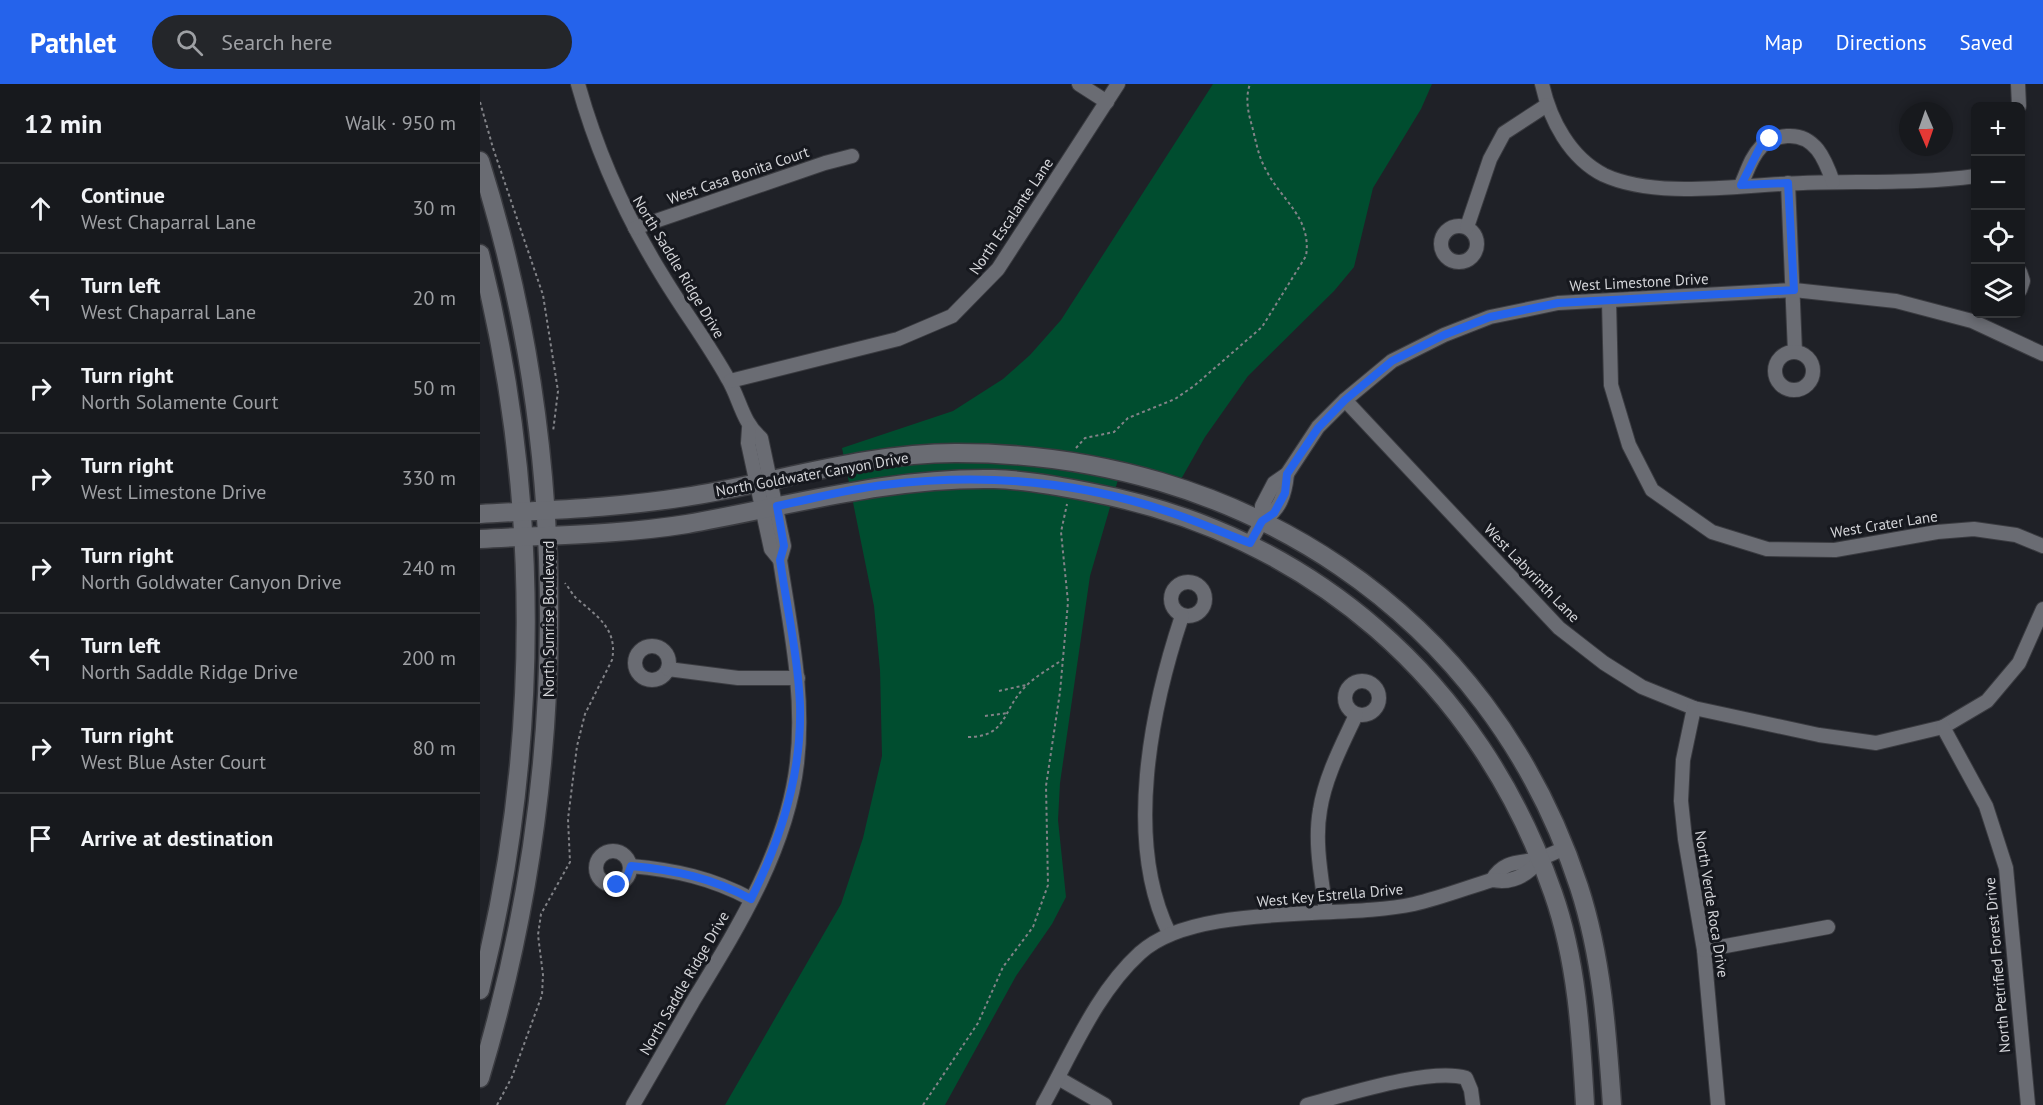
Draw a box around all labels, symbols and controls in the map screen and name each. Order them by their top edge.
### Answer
search box [152,15,572,69]
text: Pathlet [30,24,116,61]
icon: search [173,26,206,59]
text: Search here [221,28,332,56]
text: Map [1764,29,1803,56]
text: Directions [1836,29,1927,56]
text: Saved [1960,29,2013,56]
north arrow [1899,102,1953,156]
map controls [1971,102,2025,318]
button: + [1971,102,2025,156]
text: 12 min [24,107,102,140]
text: Walk · 950 m [345,110,456,136]
route start [1756,125,1782,151]
street label: West Casa Bonita Court [665,142,811,208]
street label: North Escalante Lane [965,154,1057,278]
button: − [1971,156,2025,210]
text: Continue [81,181,165,209]
icon: ahead [24,192,57,225]
street label: North Saddle Ridge Drive [629,192,729,342]
text: 30 m [413,195,456,221]
text: West Chaparral Lane [81,209,256,235]
button: locate [1971,210,2025,264]
button: layers [1971,264,2025,318]
street label: West Limestone Drive [1569,269,1709,295]
text: Turn left [81,271,161,299]
icon: left [24,282,57,315]
text: 20 m [413,285,456,311]
text: West Chaparral Lane [81,299,256,325]
text: Turn right [81,361,173,389]
icon: right [24,372,57,405]
text: 50 m [413,375,456,401]
text: North Solamente Court [81,389,279,415]
street label: North Goldwater Canyon Drive [714,448,910,500]
text: Turn right [81,451,173,479]
icon: right [24,462,57,495]
text: 330 m [402,465,456,491]
text: West Limestone Drive [81,479,266,505]
street label: West Crater Lane [1829,506,1939,542]
street label: West Labyrinth Lane [1480,520,1584,626]
text: Turn right [81,541,173,569]
street label: North Sunrise Boulevard [539,541,558,697]
icon: right [24,552,57,585]
text: 240 m [402,555,456,581]
text: North Goldwater Canyon Drive [81,569,342,595]
text: Turn left [81,631,161,659]
icon: left [24,642,57,675]
text: 200 m [402,645,456,671]
text: North Saddle Ridge Drive [81,659,298,685]
text: Turn right [81,721,173,749]
icon: right [24,732,57,765]
text: 80 m [413,735,456,761]
text: West Blue Aster Court [81,749,266,775]
icon: arrive [24,822,57,855]
text: Arrive at destination [81,824,273,852]
street label: North Verde Roca Drive [1691,829,1733,979]
route end [603,871,629,897]
street label: North Petrified Forest Drive [1980,877,2014,1053]
street label: West Key Estrella Drive [1256,879,1404,911]
street label: North Saddle Ridge Drive [635,908,733,1058]

